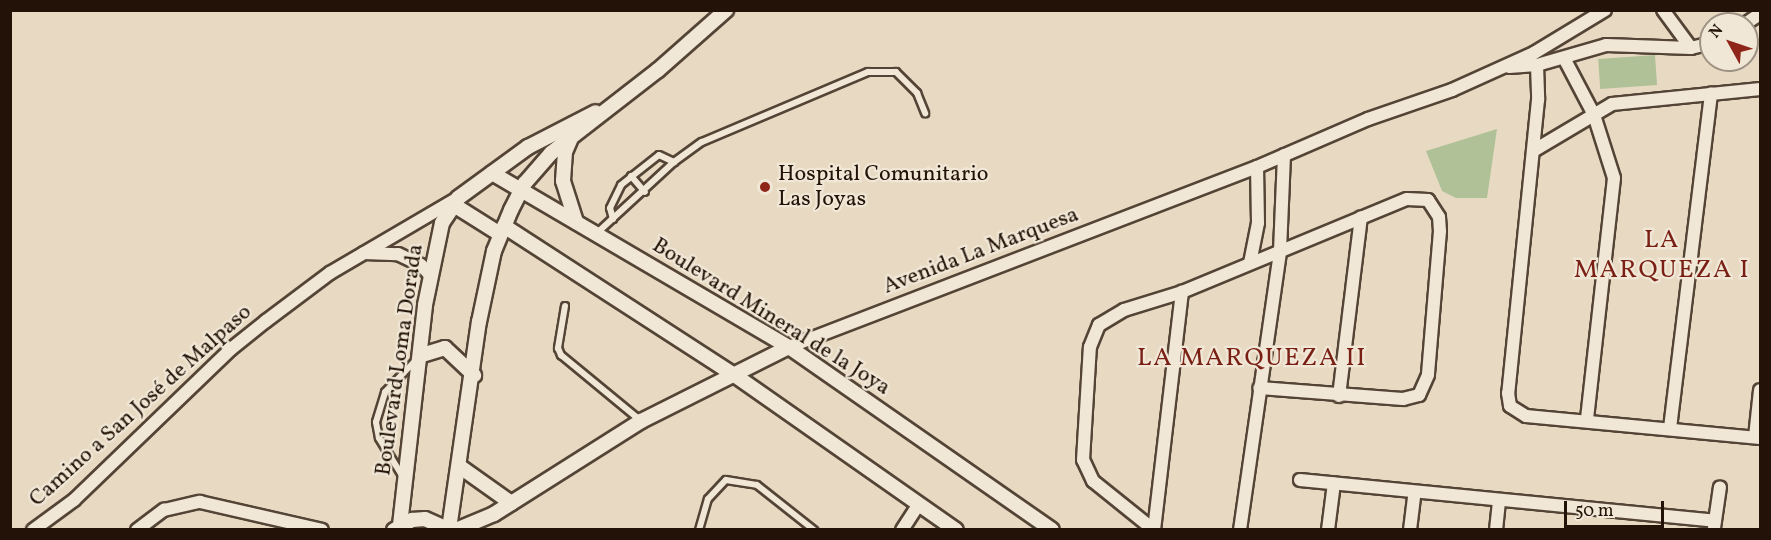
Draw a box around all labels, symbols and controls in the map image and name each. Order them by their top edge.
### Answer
north arrow [1699,12,1759,72]
text: N [1705,20,1729,43]
place label: Hospital Comunitario Las Joyas [778,161,988,212]
marker: Hospital Comunitario Las Joyas [756,178,774,196]
street label: Avenida La Marquesa [880,202,1082,300]
district label: LA MARQUEZA I [1574,225,1750,286]
street label: Boulevard Mineral de la Joya [647,233,895,401]
street label: Boulevard Loma Dorada [371,243,429,477]
street label: Camino a San José de Malpaso [25,299,257,513]
district label: LA MARQUEZA II [1137,343,1367,375]
scale bar [1567,489,1668,527]
text: 50 m [1575,499,1614,524]

